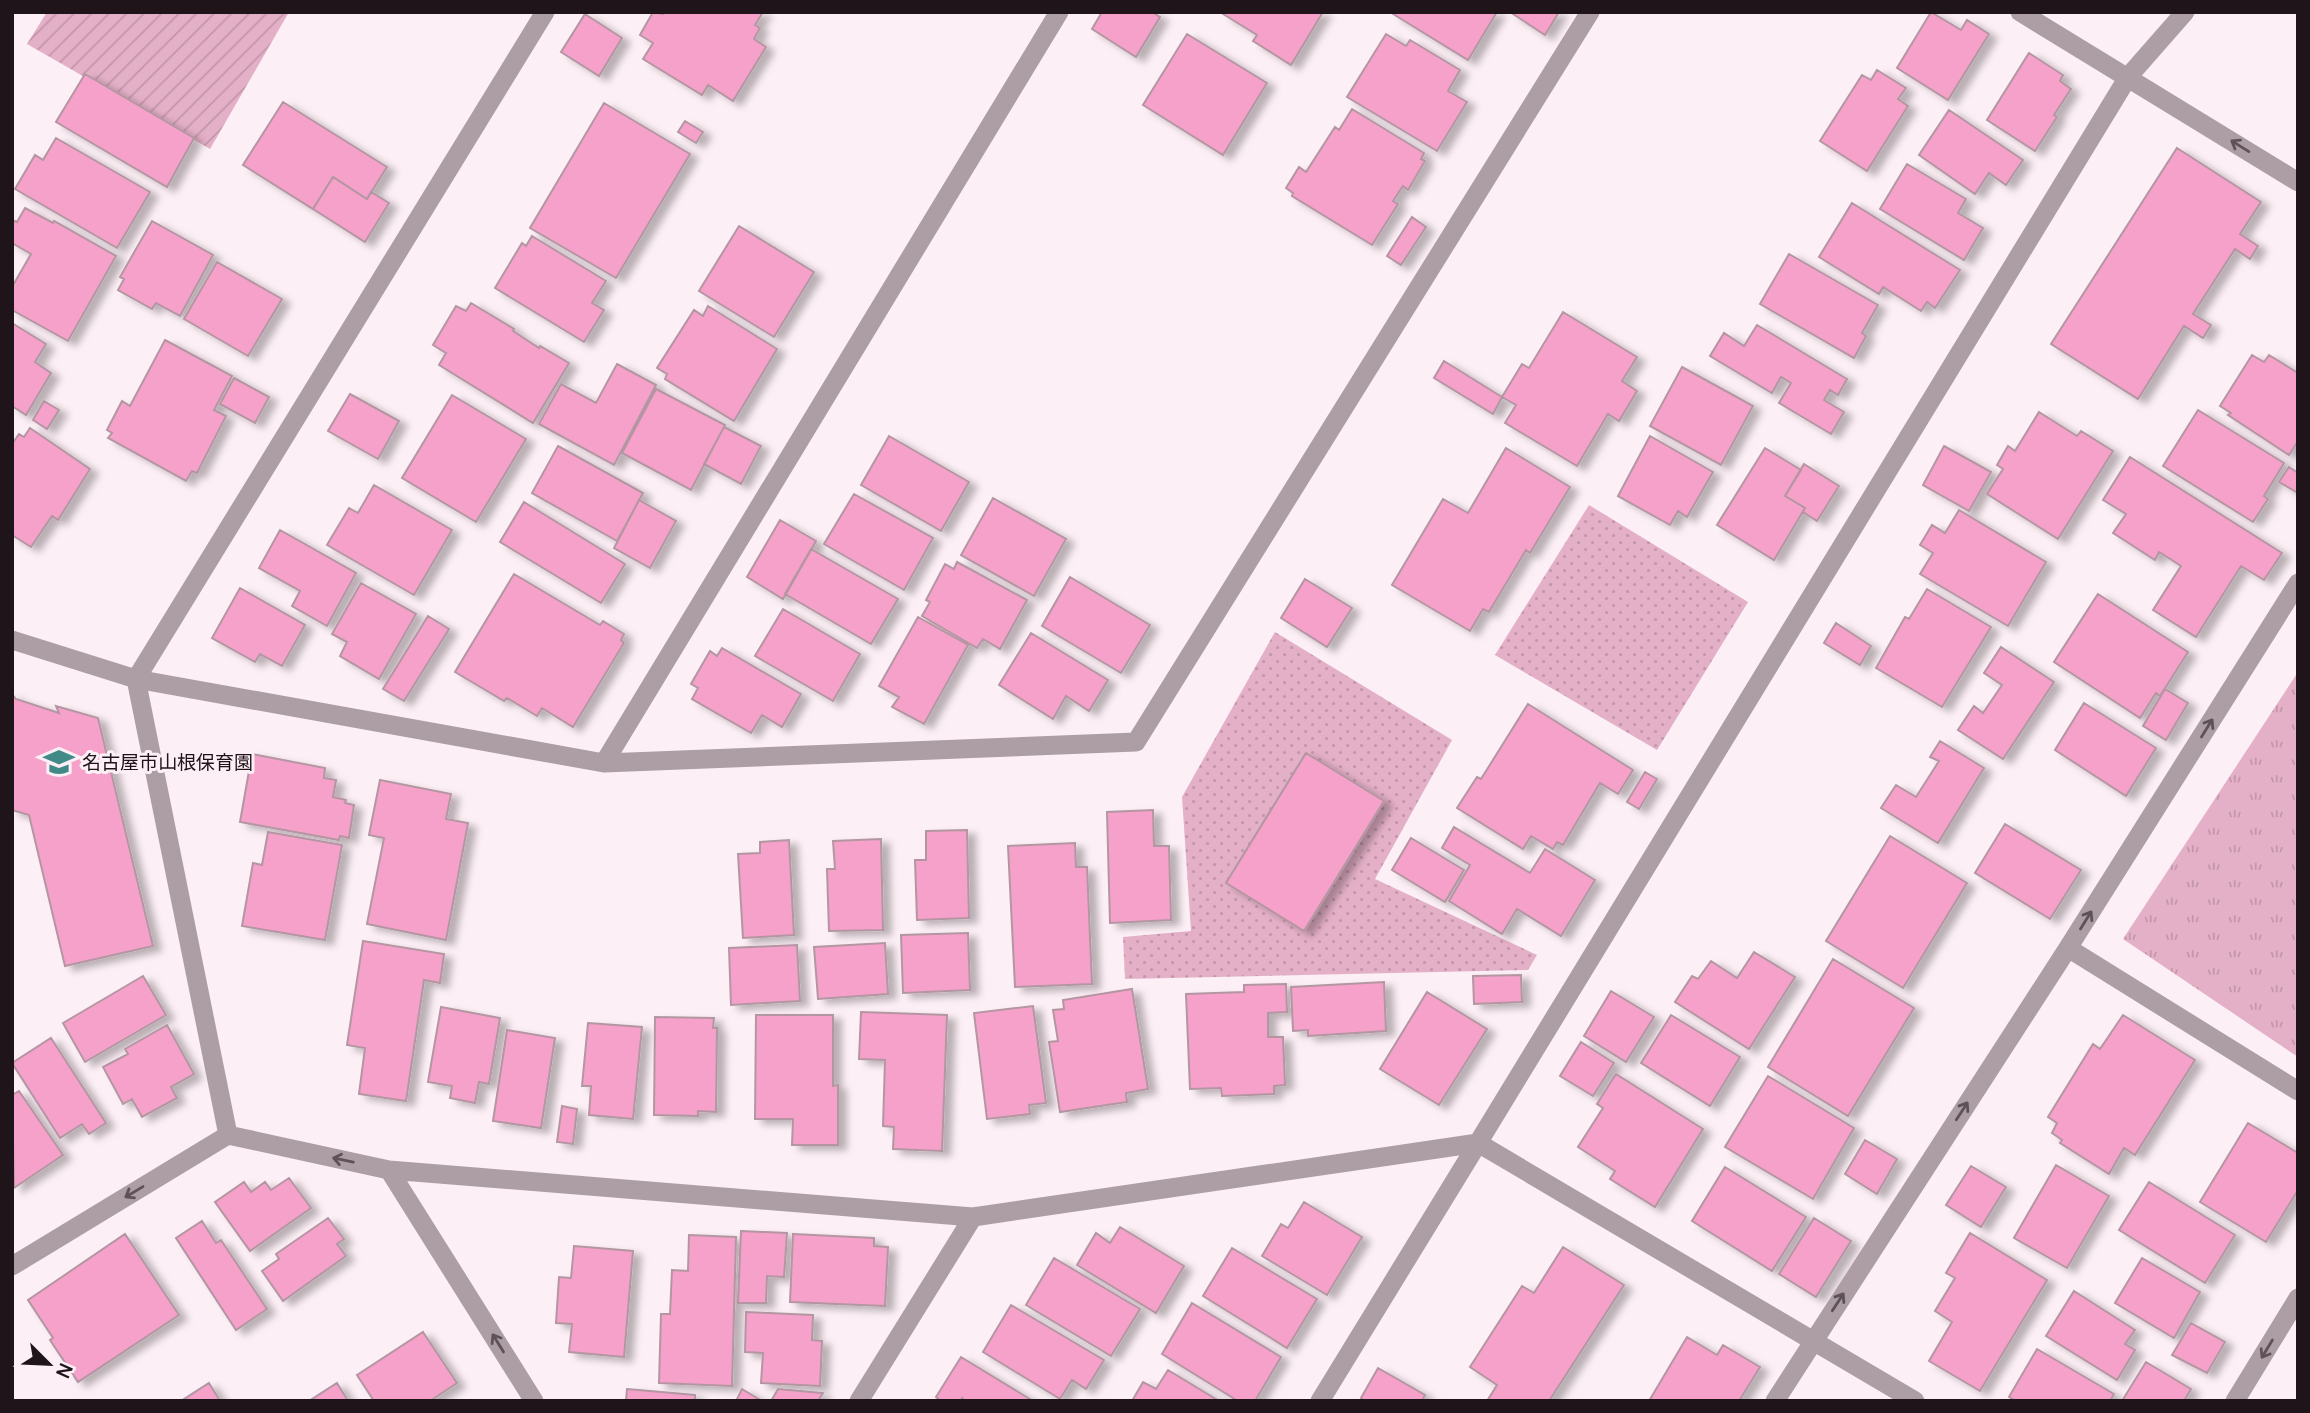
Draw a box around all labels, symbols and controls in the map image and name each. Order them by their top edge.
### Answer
one-way arrow [2230,139,2250,153]
one-way arrow [2200,718,2214,738]
school or university icon: 名古屋市山根保育園 [42,745,76,779]
place label: 名古屋市山根保育園 [82,749,253,775]
one-way arrow [2079,911,2093,931]
one-way arrow [1955,1102,1969,1122]
one-way arrow [332,1152,355,1166]
one-way arrow [125,1184,144,1199]
one-way arrow [1830,1293,1845,1312]
north arrow [14,1329,84,1399]
one-way arrow [491,1334,506,1353]
one-way arrow [2259,1339,2273,1359]
text: N [50,1359,79,1382]

